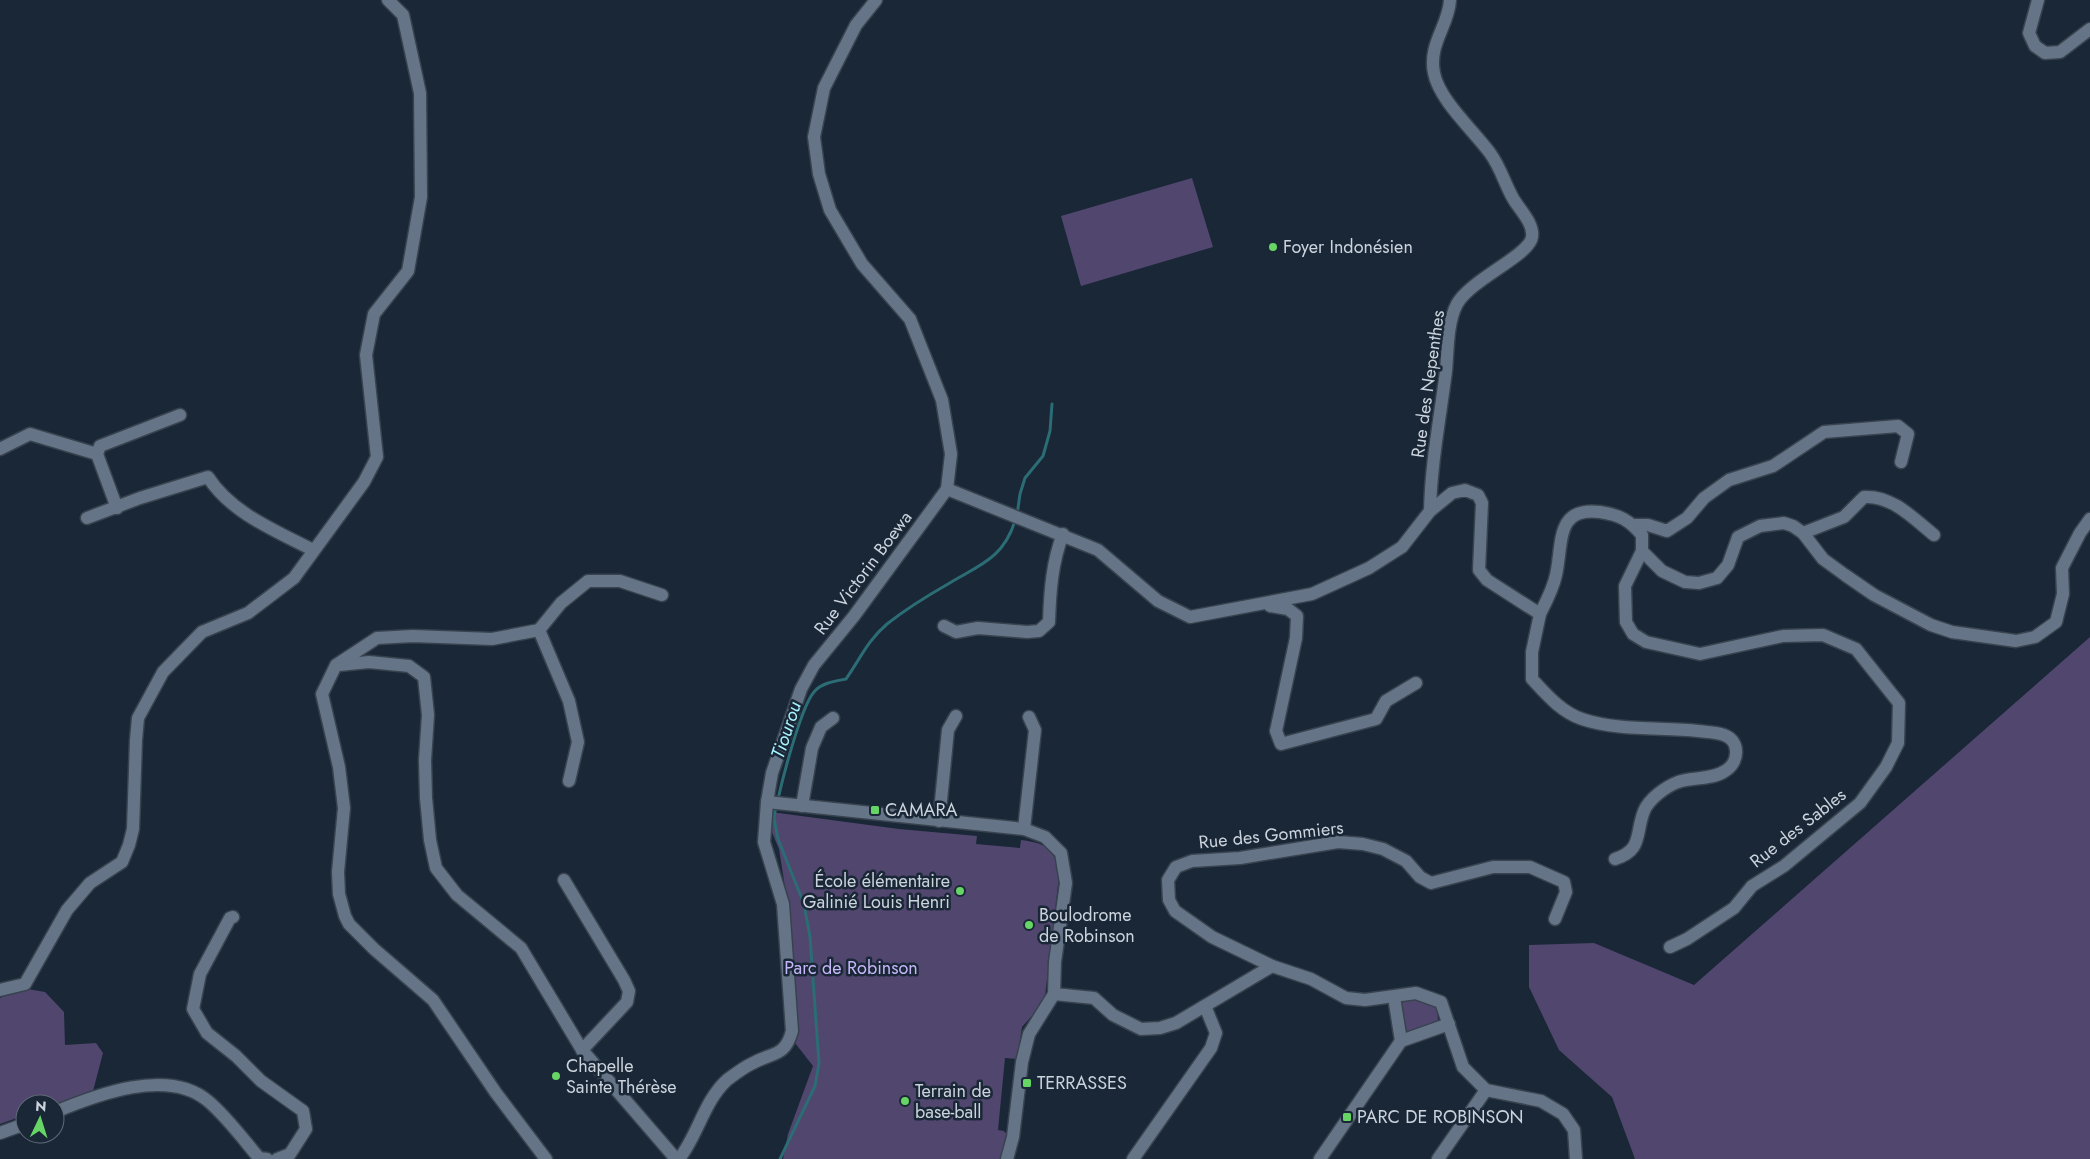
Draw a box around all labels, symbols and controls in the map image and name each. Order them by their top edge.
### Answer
place label: Foyer Indonésien [1283,234,1413,260]
marker: Foyer Indonésien [1267,241,1279,253]
street label: Rue des Nepenthes [1405,308,1451,460]
street label: Rue Victorin Boewa [808,506,918,640]
water label: Tiourou [764,698,808,762]
street label: Rue des Sables [1744,782,1852,874]
place label: CAMARA [885,797,957,823]
marker: CAMARA [869,804,881,816]
street label: Rue des Gommiers [1197,814,1345,856]
place label: École élémentaire Galinié Louis Henri [803,868,950,915]
marker: École élémentaire Galinié Louis Henri [954,885,966,897]
place label: Boulodrome de Robinson [1039,902,1135,949]
marker: Boulodrome de Robinson [1023,919,1035,931]
park label: Parc de Robinson [784,955,918,981]
place label: Chapelle Sainte Thérèse [566,1053,676,1100]
marker: Chapelle Sainte Thérèse [550,1070,562,1082]
place label: TERRASSES [1037,1070,1127,1096]
marker: TERRASSES [1021,1077,1033,1089]
place label: Terrain de base-ball [915,1078,991,1125]
north arrow [15,1094,65,1144]
marker: Terrain de base-ball [899,1095,911,1107]
text: N [35,1096,47,1116]
place label: PARC DE ROBINSON [1357,1104,1524,1130]
marker: PARC DE ROBINSON [1341,1111,1353,1123]

